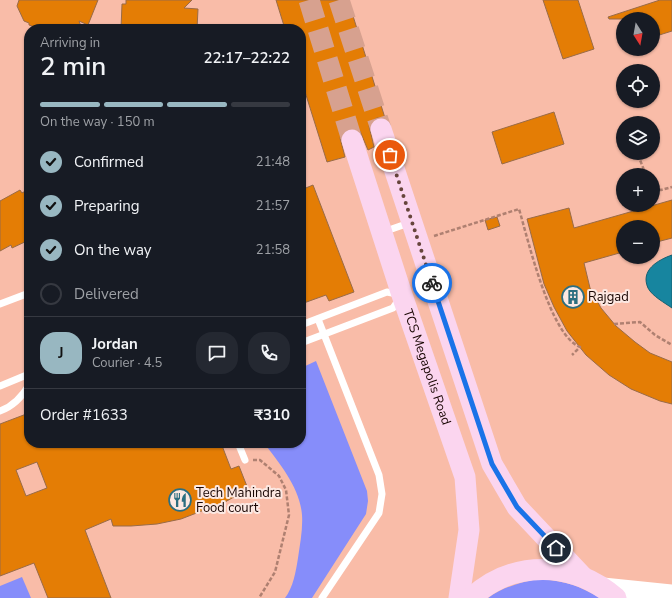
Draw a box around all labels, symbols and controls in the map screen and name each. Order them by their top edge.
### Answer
north arrow [616,12,660,56]
map controls [616,12,660,264]
text: Arriving in [40,34,100,52]
text: 22:17–22:22 [203,48,290,68]
text: 2 min [40,49,106,84]
button: locate [616,64,660,108]
text: On the way · 150 m [40,113,155,131]
button: layers [616,116,660,160]
pin [373,138,407,172]
icon: bag [379,144,401,166]
icon: check [40,151,62,173]
text: Confirmed [74,152,144,172]
text: 21:48 [256,153,290,171]
button: + [616,168,660,212]
icon: check [40,195,62,217]
text: Preparing [74,196,139,216]
text: 21:57 [256,197,290,215]
button: − [616,220,660,264]
icon: check [40,239,62,261]
text: On the way [74,240,152,260]
text: 21:58 [256,241,290,259]
courier [412,263,452,303]
icon: bike [421,272,443,294]
text: Delivered [74,284,139,304]
building icon: Rajgad [560,284,586,310]
place label: Rajgad [588,288,629,306]
street label: TCS Megapolis Road [399,307,455,427]
button: chat [196,332,238,374]
button: phone [248,332,290,374]
text: Jordan [92,334,138,354]
text: J [58,343,64,363]
text: Courier · 4.5 [92,354,162,372]
text: Order #1633 [40,405,128,425]
text: ₹310 [254,405,290,425]
place label: Tech Mahindra Food court [196,484,281,517]
restaurant icon: Tech Mahindra Food court [167,487,193,513]
pin [539,531,573,565]
icon: home [545,537,567,559]

